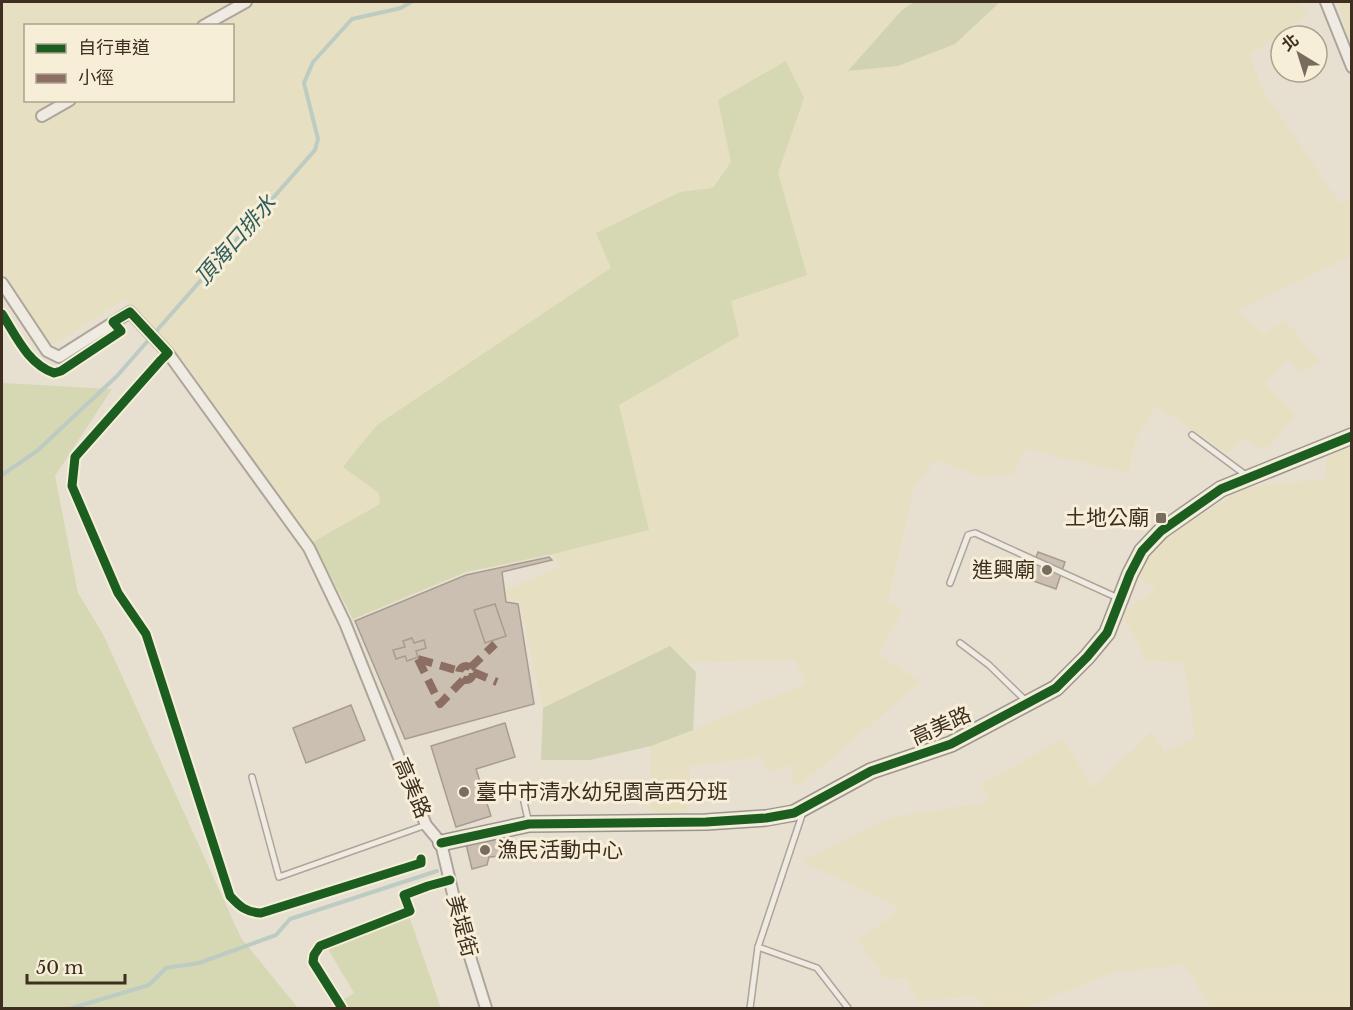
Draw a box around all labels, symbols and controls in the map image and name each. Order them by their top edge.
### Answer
legend [24,24,234,102]
north arrow [1269,24,1329,84]
text: 北 [1277,29,1302,55]
text: 自行車道 [78,37,150,59]
text: 小徑 [78,67,114,89]
water label: 頂海口排水 [189,189,282,291]
place label: 土地公廟 [1065,505,1149,531]
marker: 土地公廟 [1154,511,1168,525]
place label: 進興廟 [972,557,1035,583]
marker: 進興廟 [1040,563,1054,577]
street label: 高美路 [907,701,975,751]
street label: 高美路 [388,754,436,822]
place label: 臺中市清水幼兒園高西分班 [476,779,728,805]
marker: 臺中市清水幼兒園高西分班 [457,785,471,799]
place label: 漁民活動中心 [497,837,623,863]
marker: 漁民活動中心 [478,843,492,857]
street label: 美堤街 [441,892,483,960]
scale bar [27,947,124,985]
text: 50 m [36,957,84,979]

